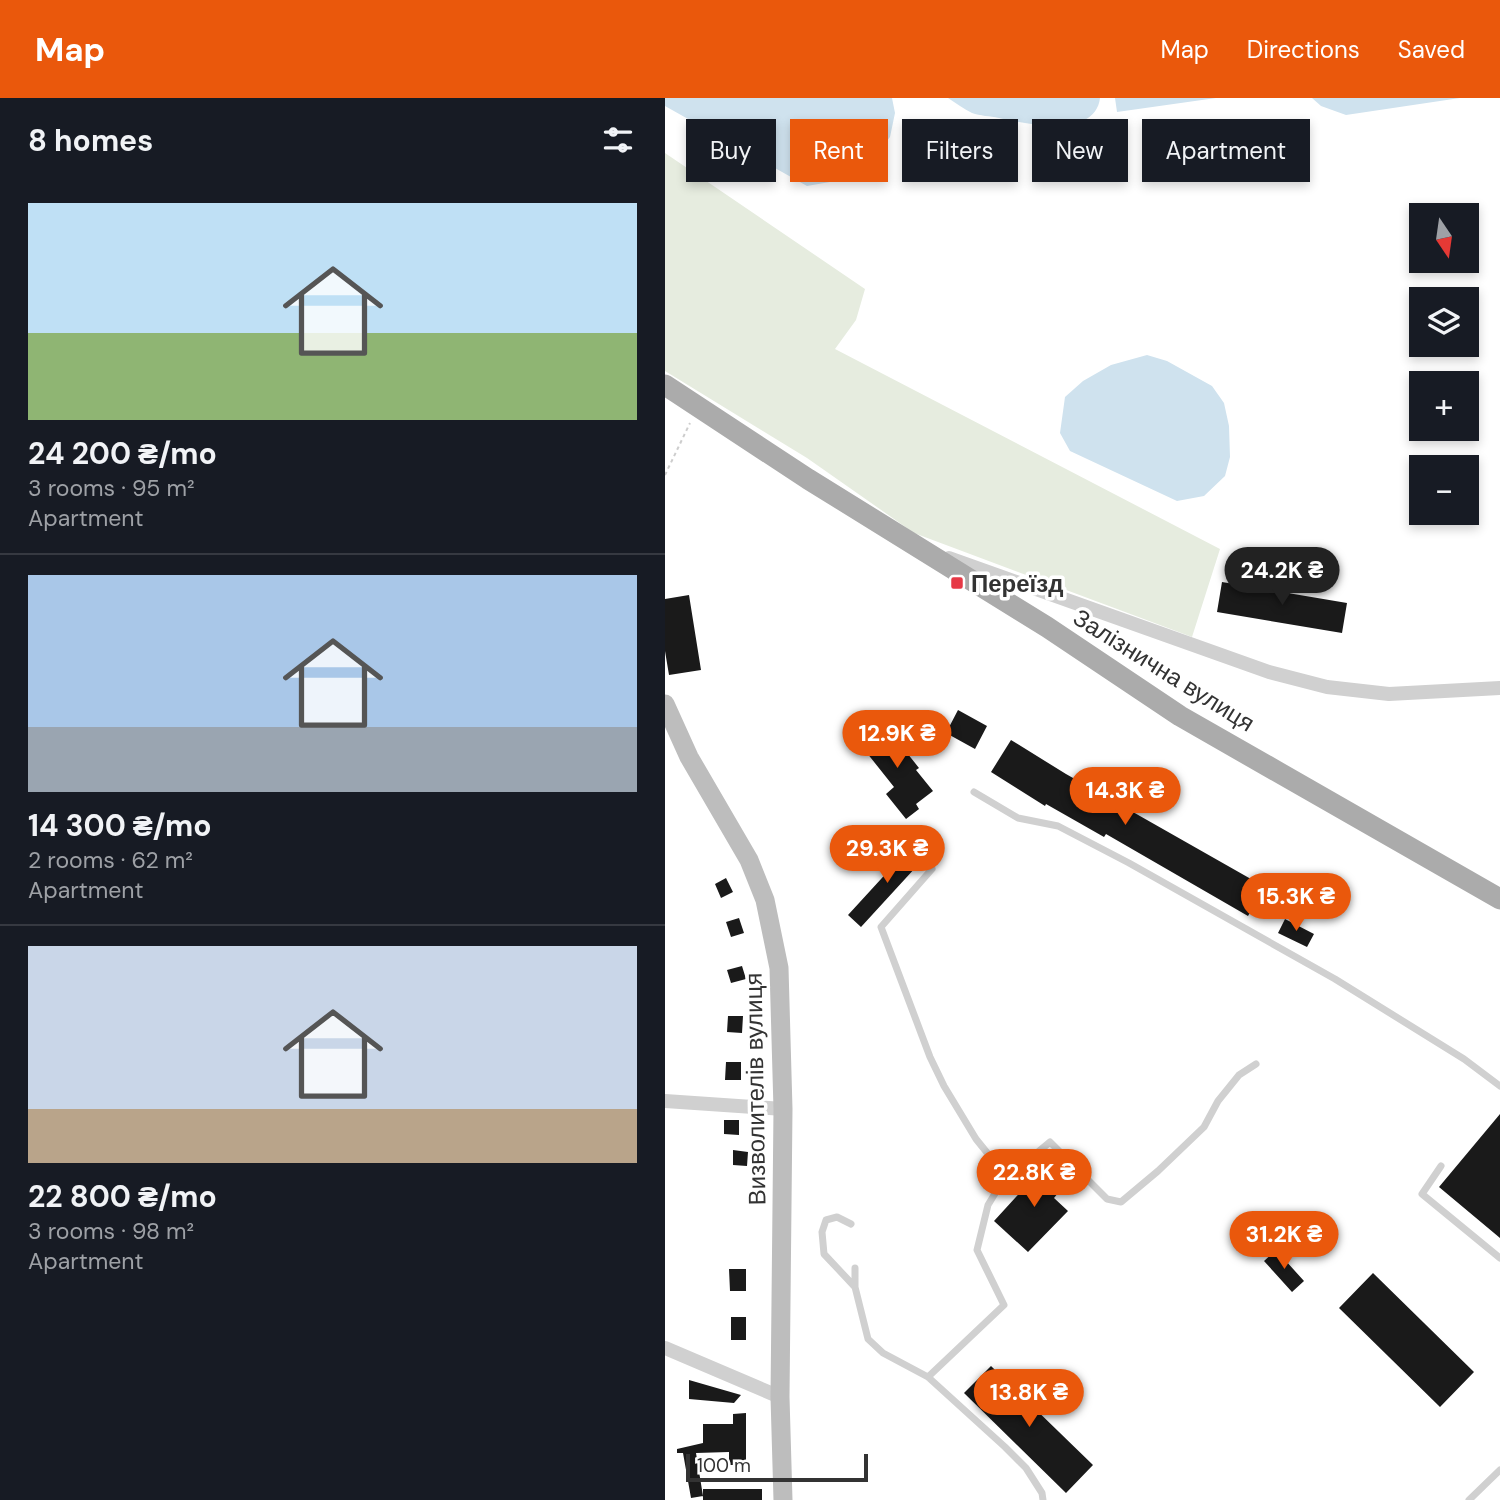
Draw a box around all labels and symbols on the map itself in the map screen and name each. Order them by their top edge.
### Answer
north arrow [1409,203,1479,273]
pin: 24.2K ₴ [1217,547,1347,607]
place label: Переїзд [971,568,1064,599]
marker: Переїзд [949,575,965,591]
street label: Залізнична вулиця [1068,602,1260,738]
pin: 12.9K ₴ [832,710,962,770]
pin: 14.3K ₴ [1060,768,1190,827]
pin: 29.3K ₴ [822,826,952,885]
pin: 15.3K ₴ [1231,874,1361,933]
street label: Визволителів вулиця [737,972,773,1206]
pin: 22.8K ₴ [969,1150,1099,1209]
pin: 31.2K ₴ [1219,1212,1349,1271]
pin: 13.8K ₴ [964,1370,1094,1429]
scale bar [686,1451,868,1483]

